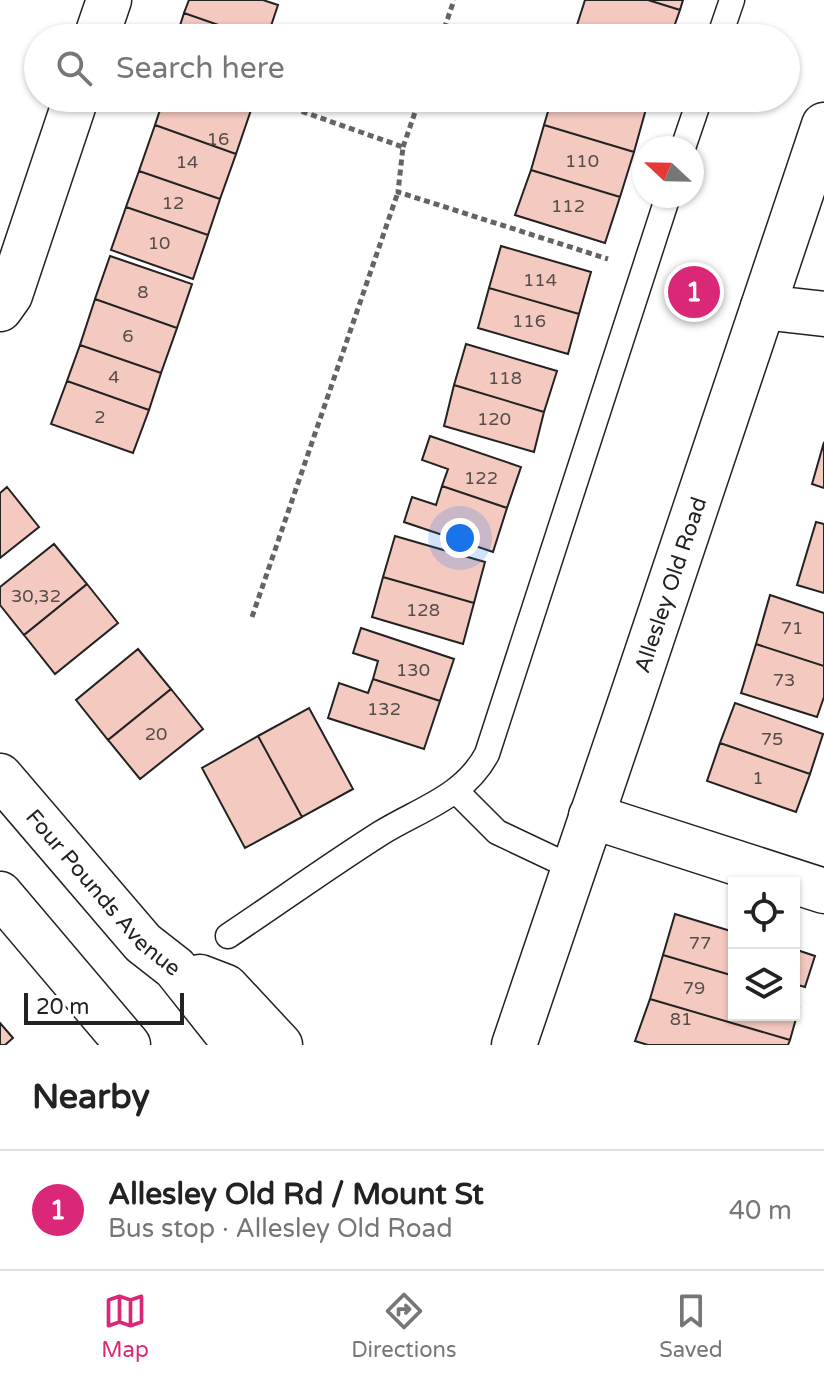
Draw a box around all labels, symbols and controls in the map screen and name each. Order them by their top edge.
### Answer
search box [24,24,800,112]
icon: search [52,46,96,90]
text: Search here [116,50,285,87]
house number: 16 [207,128,229,150]
north arrow [632,136,704,208]
house number: 110 [565,150,599,172]
house number: 14 [176,151,198,173]
house number: 12 [162,192,184,214]
house number: 112 [551,195,585,217]
house number: 10 [148,232,170,254]
pin: 1 [668,262,720,322]
house number: 114 [523,269,557,291]
house number: 8 [137,281,149,303]
house number: 116 [512,310,546,332]
house number: 6 [122,325,134,347]
house number: 4 [108,366,120,388]
house number: 118 [488,367,522,389]
house number: 2 [94,406,106,428]
house number: 120 [477,408,511,430]
house number: 122 [464,467,498,489]
street label: Allesley Old Road [629,494,712,676]
your location [440,518,480,558]
house number: 30,32 [11,585,61,607]
house number: 128 [406,599,440,621]
house number: 71 [781,617,803,639]
house number: 130 [396,659,430,681]
house number: 73 [773,669,795,691]
house number: 132 [367,698,401,720]
house number: 20 [145,723,167,745]
house number: 75 [761,728,783,750]
house number: 1 [752,767,764,789]
street label: Four Pounds Avenue [20,804,186,982]
map controls [728,877,800,1021]
button: locate [728,877,800,949]
house number: 77 [689,932,711,954]
button: layers [728,949,800,1021]
house number: 79 [683,977,705,999]
scale bar [24,989,184,1025]
text: 20 m [36,994,90,1020]
house number: 81 [670,1008,692,1030]
text: Nearby [32,1077,150,1118]
text: Allesley Old Rd / Mount St [108,1176,484,1213]
text: 1 [50,1195,66,1226]
text: 40 m [729,1195,792,1226]
text: Bus stop · Allesley Old Road [108,1213,453,1244]
tab: Map [101,1289,149,1363]
tab: Directions [351,1289,457,1363]
tab: Saved [659,1289,723,1363]

